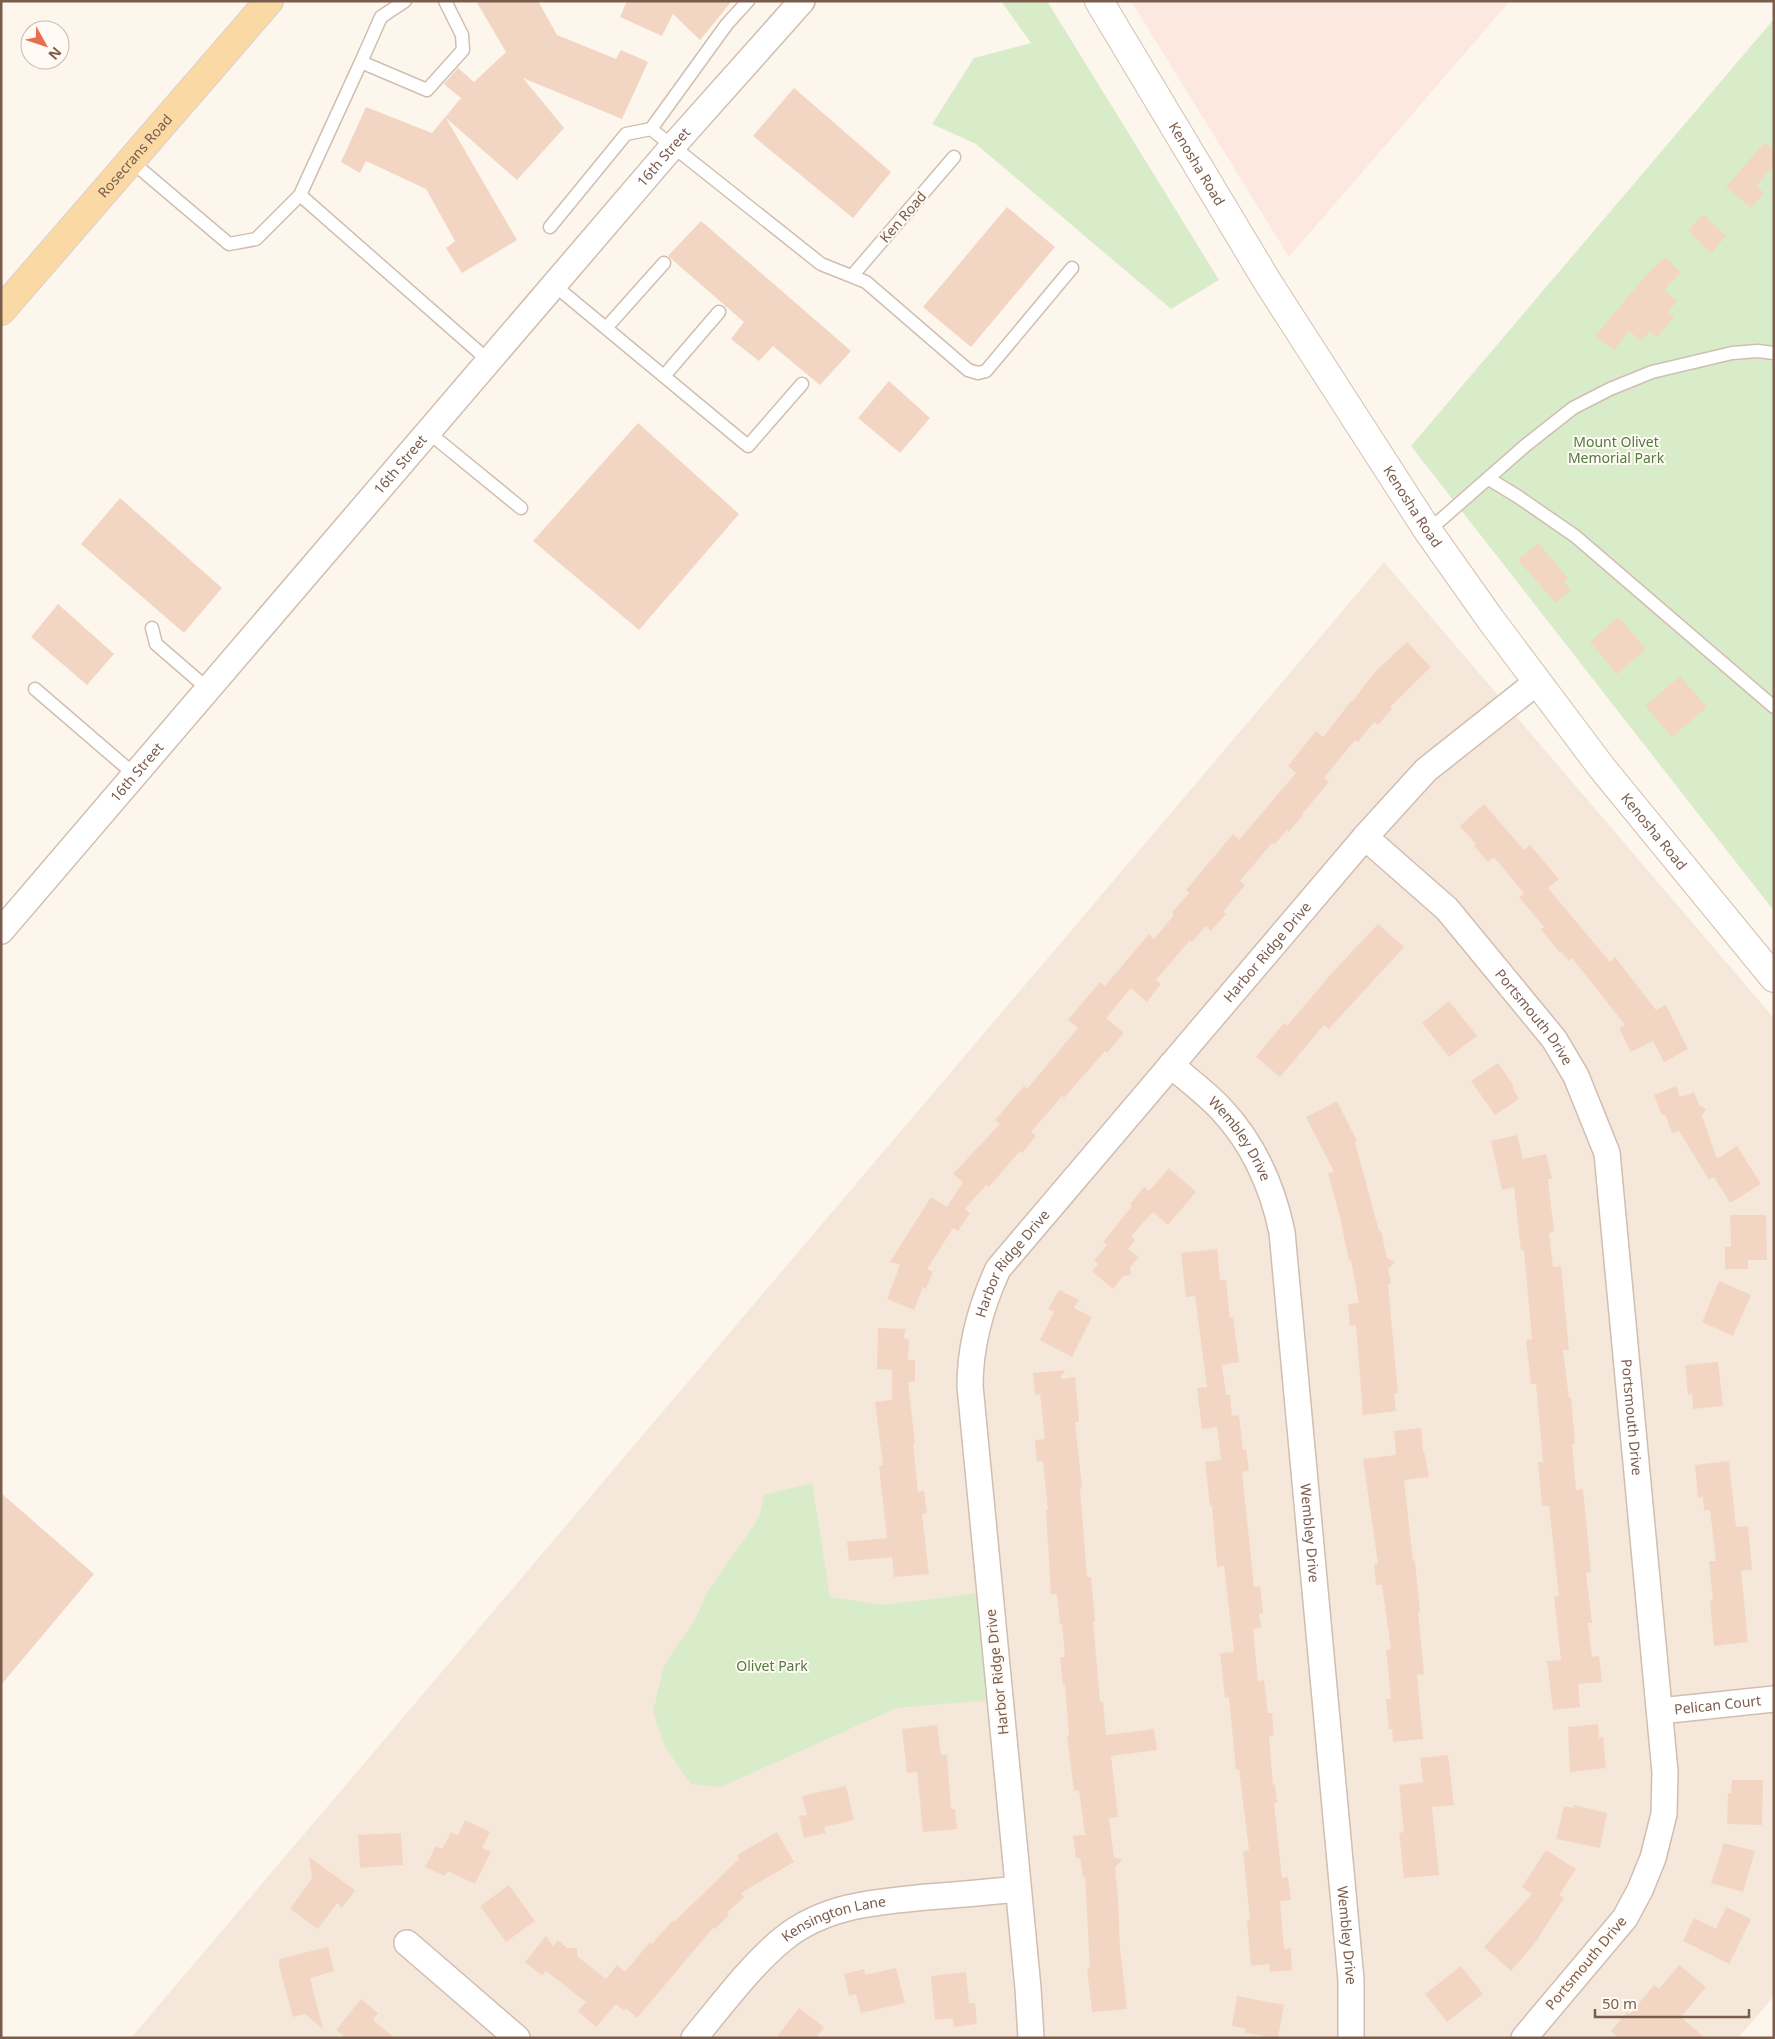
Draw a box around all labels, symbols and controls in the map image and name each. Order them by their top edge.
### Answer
north arrow [20,20,70,70]
text: N [44,43,66,64]
street label: Rosecrans Road [93,110,176,201]
street label: Kenosha Road [1165,118,1230,209]
street label: 16th Street [632,123,694,190]
street label: Ken Road [875,187,930,246]
street label: 16th Street [369,430,431,498]
park label: Mount Olivet Memorial Park [1568,432,1665,467]
street label: Kenosha Road [1379,462,1447,551]
street label: 16th Street [106,738,167,806]
street label: Kenosha Road [1617,789,1692,874]
street label: Harbor Ridge Drive [1219,897,1315,1006]
street label: Portsmouth Drive [1491,965,1577,1069]
street label: Wembley Drive [1205,1092,1276,1184]
street label: Harbor Ridge Drive [970,1205,1054,1320]
street label: Portsmouth Drive [1617,1358,1647,1476]
street label: Wembley Drive [1296,1483,1324,1583]
street label: Harbor Ridge Drive [980,1608,1013,1736]
park label: Olivet Park [736,1656,808,1675]
street label: Pelican Court [1673,1690,1762,1718]
street label: Wembley Drive [1333,1885,1361,1985]
street label: Kensington Lane [777,1891,887,1946]
street label: Portsmouth Drive [1541,1912,1630,2013]
scale bar [1595,1986,1749,2018]
text: 50 m [1602,1993,1637,2013]

